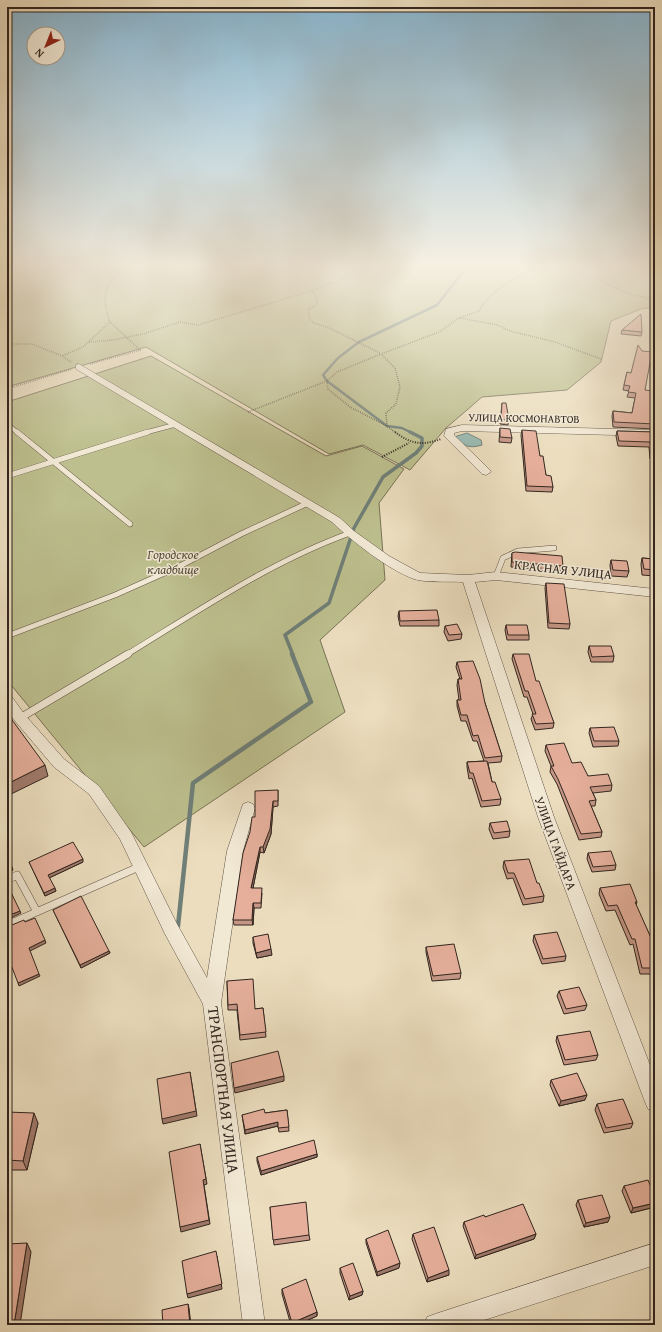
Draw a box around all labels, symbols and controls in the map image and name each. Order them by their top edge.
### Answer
north arrow [26,26,66,66]
text: N [31,45,47,62]
street label: УЛИЦА КОСМОНАВТОВ [468,409,580,427]
park label: Городское кладбище [146,545,199,579]
street label: КРАСНАЯ УЛИЦА [513,555,613,584]
street label: УЛИЦА ГАЙДАРА [530,794,581,893]
street label: ТРАНСПОРТНАЯ УЛИЦА [202,1005,246,1175]

